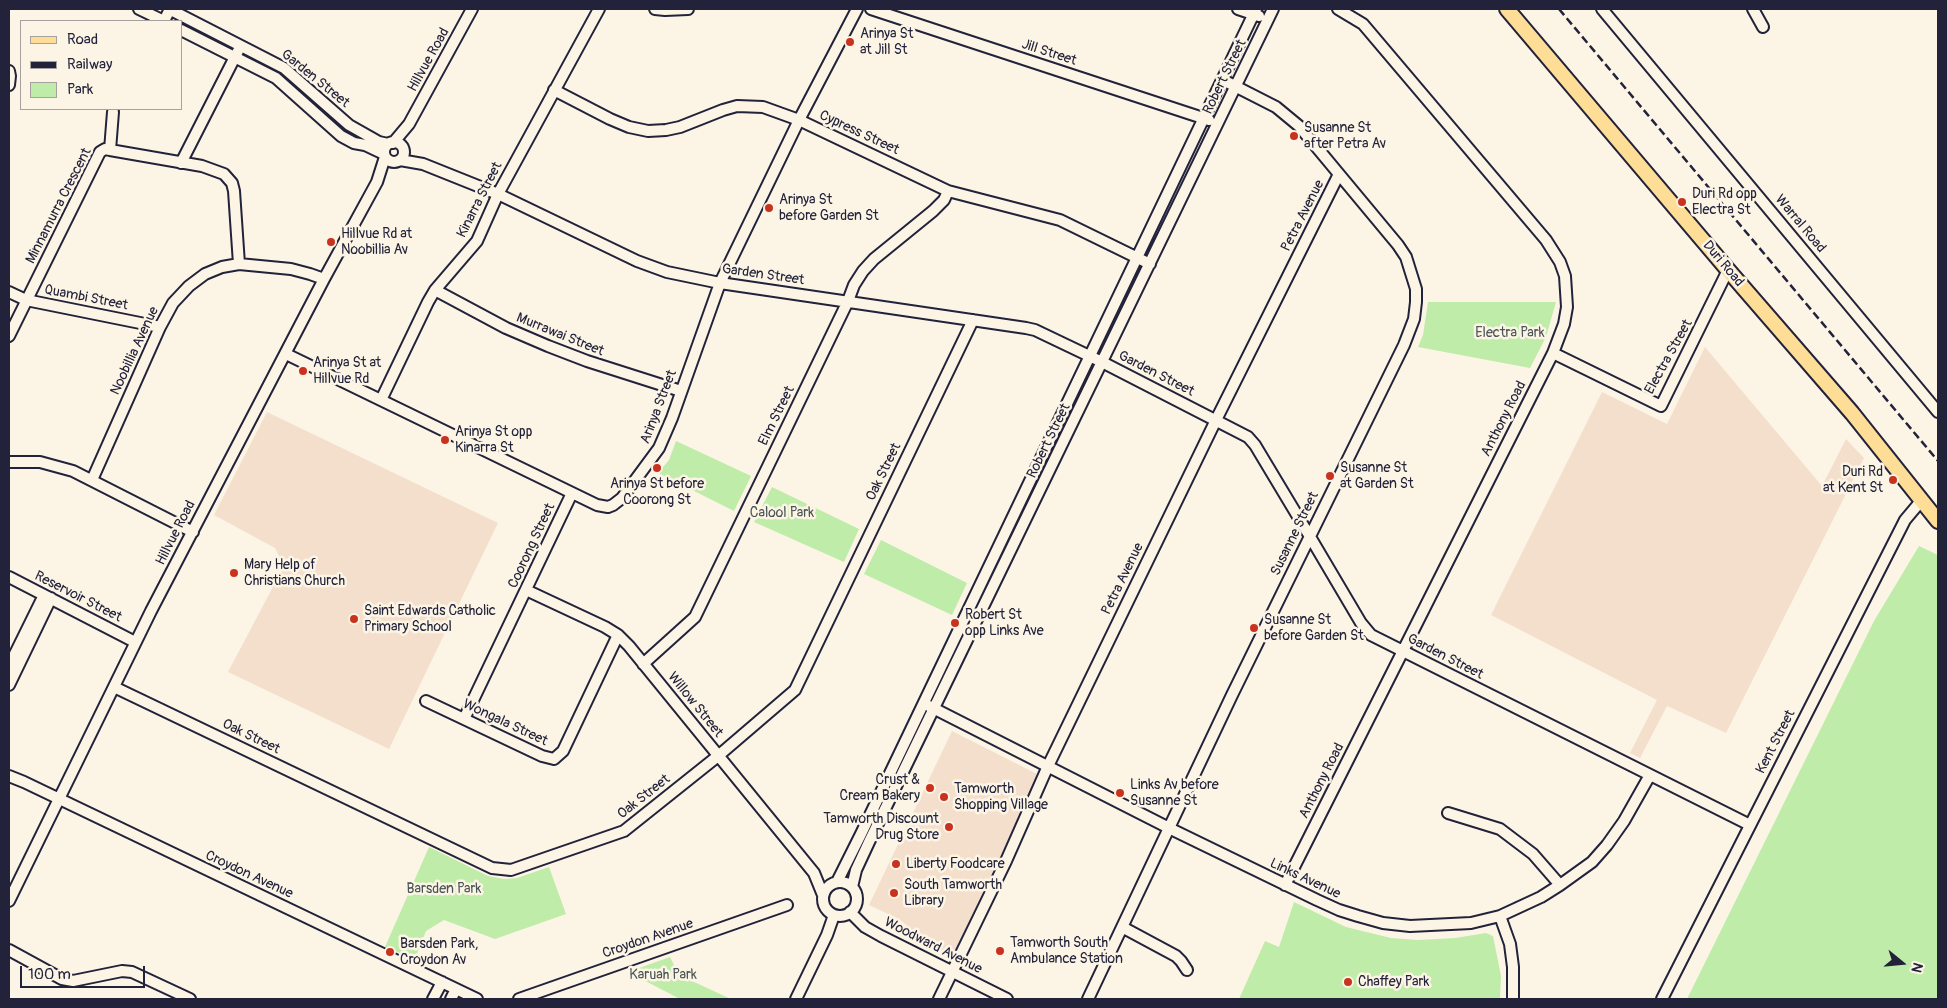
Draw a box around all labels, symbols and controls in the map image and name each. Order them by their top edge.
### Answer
legend [20,20,182,110]
street label: Hillvue Road [405,25,453,95]
place label: Arinya St at Jill St [860,26,913,58]
text: Road [67,30,98,49]
marker: Arinya St at Jill St [844,36,856,48]
street label: Jill Street [1019,36,1079,70]
street label: Robert Street [1200,37,1250,117]
street label: Garden Street [277,46,353,112]
text: Railway [67,55,112,74]
text: Park [67,80,93,99]
street label: Cypress Street [816,107,902,159]
place label: Susanne St after Petra Av [1304,120,1386,152]
marker: Susanne St after Petra Av [1288,130,1300,142]
street label: Minnamurra Crescent [23,145,95,267]
street label: Kinarra Street [454,159,506,241]
street label: Petra Avenue [1278,178,1328,254]
place label: Duri Rd opp Electra St [1692,186,1757,218]
place label: Arinya St before Garden St [779,192,879,224]
street label: Warral Road [1771,192,1829,256]
marker: Duri Rd opp Electra St [1676,196,1688,208]
marker: Arinya St before Garden St [763,202,775,214]
place label: Hillvue Rd at Noobillia Av [341,226,412,258]
marker: Hillvue Rd at Noobillia Av [325,236,337,248]
street label: Duri Road [1699,238,1747,290]
street label: Garden Street [721,261,805,289]
street label: Quambi Street [43,282,129,314]
street label: Noobillia Avenue [107,304,163,398]
street label: Murrawai Street [514,310,606,360]
street label: Electra Street [1642,317,1696,397]
park label: Electra Park [1475,325,1545,341]
street label: Garden Street [1115,348,1197,400]
place label: Arinya St at Hillvue Rd [313,355,381,388]
marker: Arinya St at Hillvue Rd [297,365,309,377]
street label: Arinya Street [637,368,681,446]
street label: Anthony Road [1478,379,1530,459]
street label: Elm Street [755,384,799,448]
street label: Robert Street [1024,401,1074,481]
place label: Arinya St opp Kinarra St [455,424,532,457]
marker: Arinya St opp Kinarra St [439,434,451,446]
street label: Oak Street [863,440,905,504]
place label: Susanne St at Garden St [1340,460,1414,492]
marker: Arinya St before Coorong St [651,462,663,474]
place label: Duri Rd at Kent St [1823,464,1883,497]
marker: Susanne St at Garden St [1324,470,1336,482]
marker: Duri Rd at Kent St [1887,474,1899,486]
place label: Arinya St before Coorong St [610,476,704,508]
street label: Susanne Street [1267,489,1323,579]
street label: Hillvue Road [153,498,199,568]
street label: Coorong Street [505,501,559,591]
park label: Calool Park [750,505,814,521]
street label: Petra Avenue [1098,540,1148,618]
place label: Mary Help of Christians Church [244,557,345,590]
marker: Mary Help of Christians Church [228,567,240,579]
street label: Reservoir Street [32,568,124,626]
place label: Saint Edwards Catholic Primary School [364,603,496,636]
place label: Robert St opp Links Ave [965,607,1044,640]
place label: Susanne St before Garden St [1264,612,1364,644]
marker: Saint Edwards Catholic Primary School [348,613,360,625]
marker: Robert St opp Links Ave [949,617,961,629]
marker: Susanne St before Garden St [1248,622,1260,634]
street label: Garden Street [1404,631,1486,683]
street label: Willow Street [664,669,726,741]
street label: Wongala Street [460,696,550,750]
street label: Kent Street [1753,707,1799,777]
street label: Oak Street [219,716,283,758]
street label: Anthony Road [1296,741,1348,821]
street label: Oak Street [614,771,674,823]
place label: Crust & Cream Bakery [840,772,920,804]
place label: Links Av before Susanne St [1130,777,1219,810]
place label: Tamworth Shopping Village [954,781,1048,814]
marker: Crust & Cream Bakery [924,782,936,794]
marker: Links Av before Susanne St [1114,787,1126,799]
marker: Tamworth Shopping Village [938,791,950,803]
place label: Tamworth Discount Drug Store [823,811,939,844]
marker: Tamworth Discount Drug Store [943,821,955,833]
street label: Croydon Avenue [202,847,296,903]
street label: Links Avenue [1267,855,1343,903]
place label: Liberty Foodcare [906,856,1005,872]
marker: Liberty Foodcare [890,858,902,870]
place label: South Tamworth Library [904,877,1002,910]
park label: Barsden Park [407,881,481,897]
marker: South Tamworth Library [888,887,900,899]
street label: Woodward Avenue [881,914,985,978]
street label: Croydon Avenue [600,916,696,962]
place label: Tamworth South Ambulance Station [1010,935,1123,968]
place label: Barsden Park, Croydon Av [400,936,478,969]
north arrow [1877,938,1927,988]
marker: Tamworth South Ambulance Station [994,945,1006,957]
marker: Barsden Park, Croydon Av [384,946,396,958]
scale bar [22,956,148,988]
text: N [1907,961,1926,975]
text: 100 m [28,965,71,984]
park label: Karuah Park [629,967,697,983]
place label: Chaffey Park [1358,974,1429,990]
marker: Chaffey Park [1342,976,1354,988]

